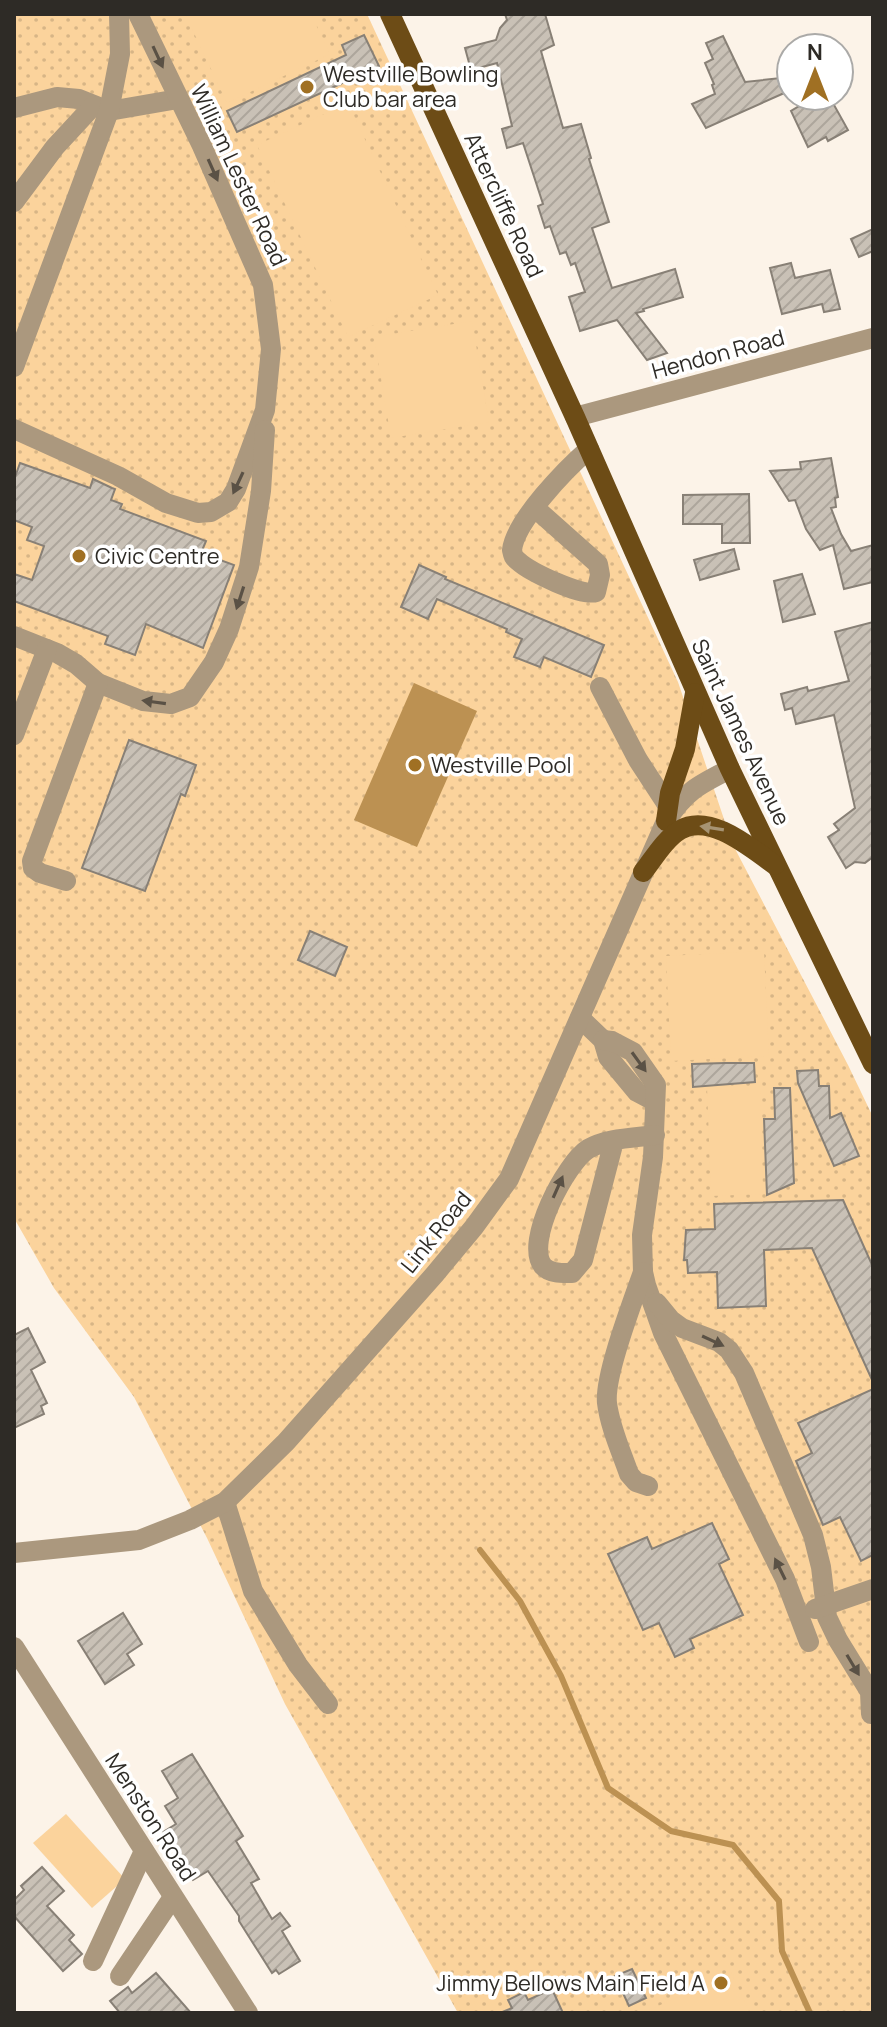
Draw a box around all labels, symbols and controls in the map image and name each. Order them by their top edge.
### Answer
north arrow [775,32,855,112]
text: N [807,37,823,67]
one-way arrow [151,45,165,68]
place label: Westville Bowling Club bar area [323,59,499,114]
marker: Westville Bowling Club bar area [298,78,316,96]
street label: William Lester Road [184,79,294,271]
street label: Attercliffe Road [457,128,551,282]
one-way arrow [206,158,219,181]
street label: Hendon Road [648,322,788,386]
one-way arrow [231,472,245,495]
place label: Civic Centre [95,541,220,571]
marker: Civic Centre [70,547,88,565]
one-way arrow [233,586,245,610]
street label: Saint James Avenue [685,634,797,830]
one-way arrow [141,695,166,708]
place label: Westville Pool [431,750,572,780]
marker: Westville Pool [406,756,424,774]
one-way arrow [699,822,724,834]
one-way arrow [631,1051,647,1073]
one-way arrow [552,1175,565,1199]
street label: Link Road [394,1185,478,1279]
one-way arrow [702,1334,725,1348]
one-way arrow [773,1558,787,1581]
one-way arrow [845,1654,859,1676]
street label: Menston Road [98,1747,204,1887]
place label: Jimmy Bellows Main Field A [436,1968,705,1998]
marker: Jimmy Bellows Main Field A [712,1974,730,1992]

